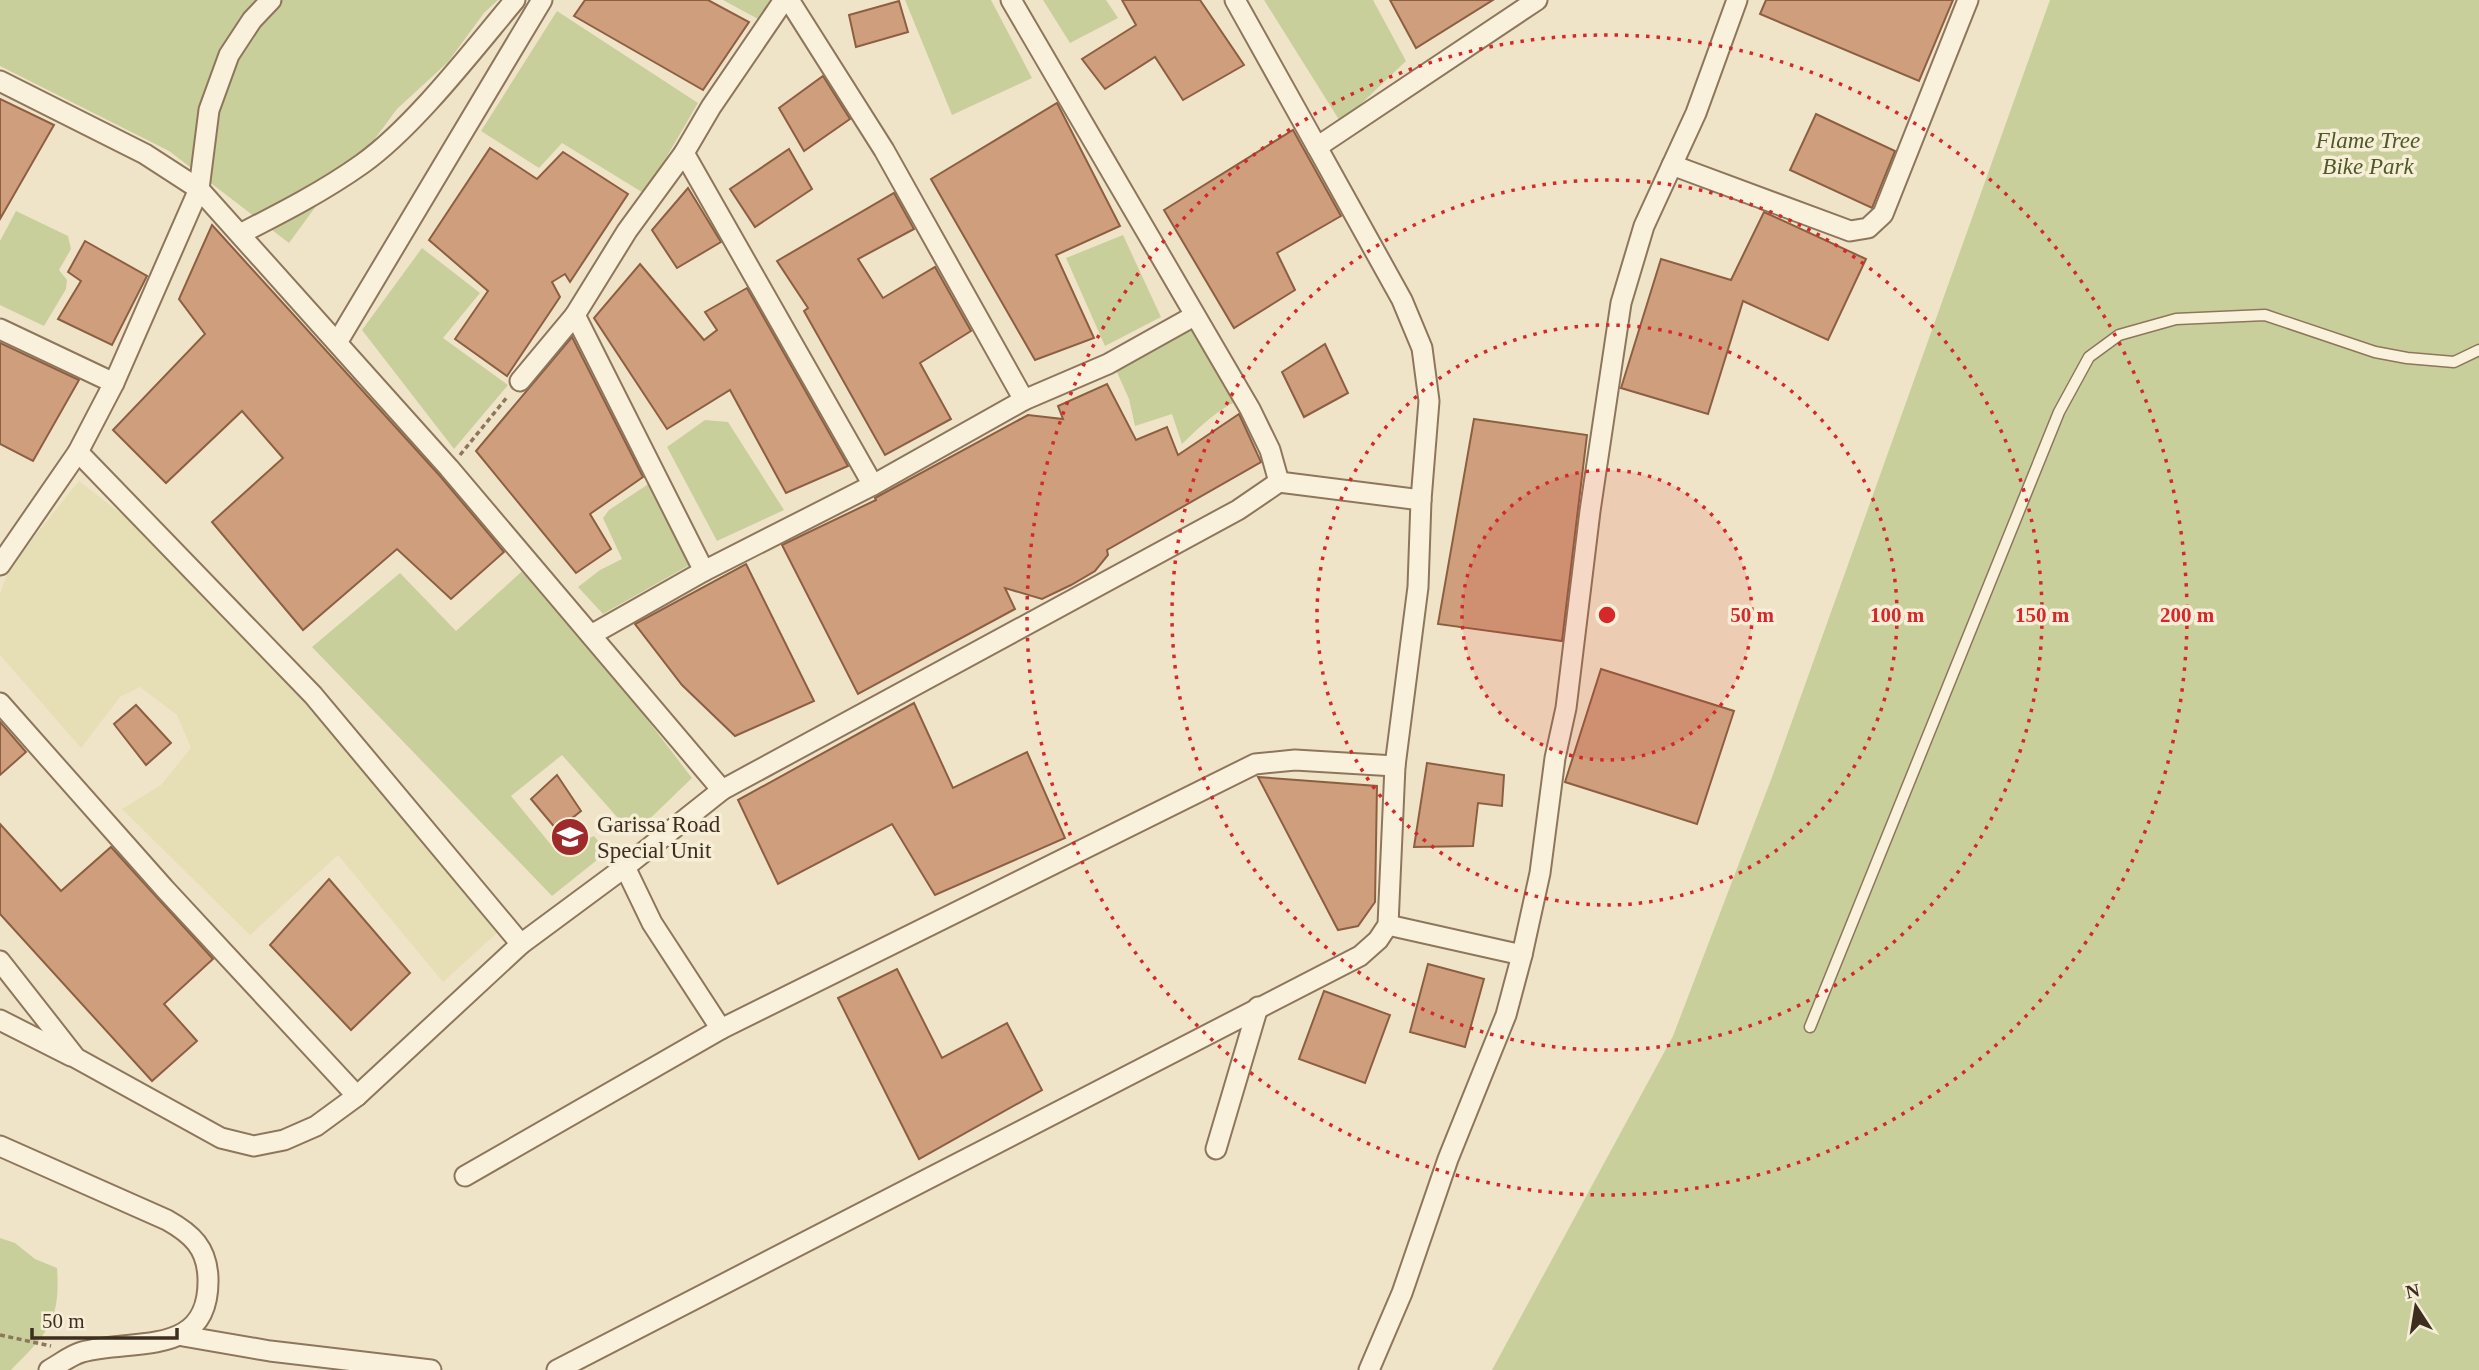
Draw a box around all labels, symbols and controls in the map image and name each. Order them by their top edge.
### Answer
park label: Flame Tree Bike Park [2315,128,2420,179]
centre of rings [1595,603,1619,627]
text: 50 m [1730,603,1774,627]
text: 100 m [1870,603,1925,627]
text: 150 m [2015,603,2070,627]
text: 200 m [2160,603,2215,627]
place label: Garissa Road Special Unit [597,812,721,863]
school or university icon: Garissa Road Special Unit [549,816,591,858]
north arrow [2381,1272,2451,1342]
text: N [2404,1279,2422,1303]
scale bar [32,1296,177,1340]
text: 50 m [42,1309,85,1333]

